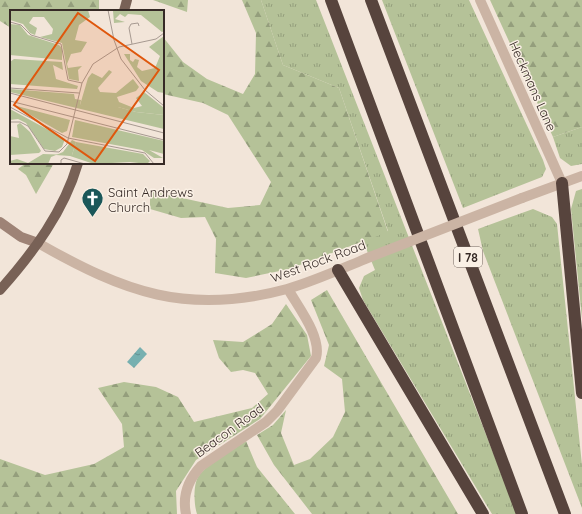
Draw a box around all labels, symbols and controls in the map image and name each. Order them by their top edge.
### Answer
inset map [10,10,164,164]
street label: Heckmans Lane [506,38,560,134]
place label: Saint Andrews Church [108,184,193,215]
church icon: Saint Andrews Church [79,186,105,219]
street label: West Rock Road [268,236,368,286]
road number: I 78 [454,247,482,267]
street label: Beacon Road [191,400,267,460]

